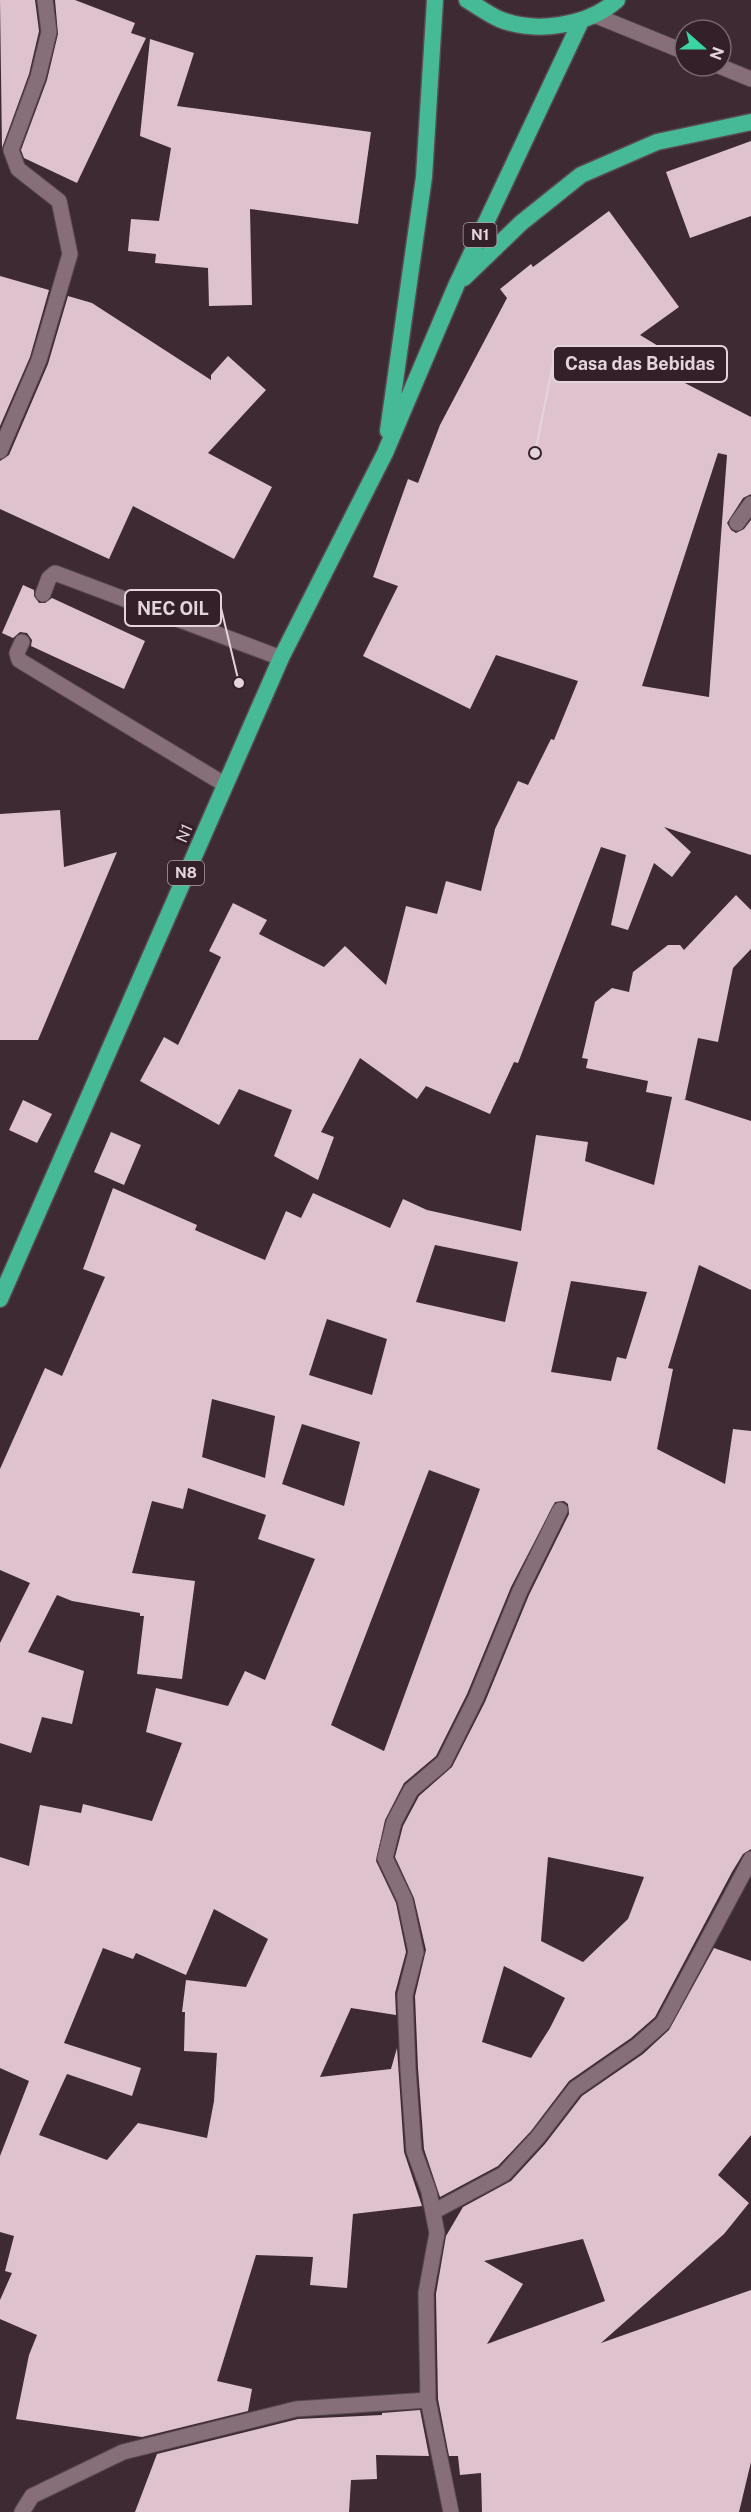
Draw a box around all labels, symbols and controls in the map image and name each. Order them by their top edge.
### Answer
north arrow [673,18,733,78]
text: N [705,44,728,62]
road number: N1 [464,223,496,247]
callout: Casa das Bebidas [553,346,727,382]
text: Casa das Bebidas [565,353,715,374]
callout: NEC OIL [125,590,221,626]
text: NEC OIL [137,598,209,619]
street label: N1 [172,821,197,846]
road number: N8 [168,861,204,885]

